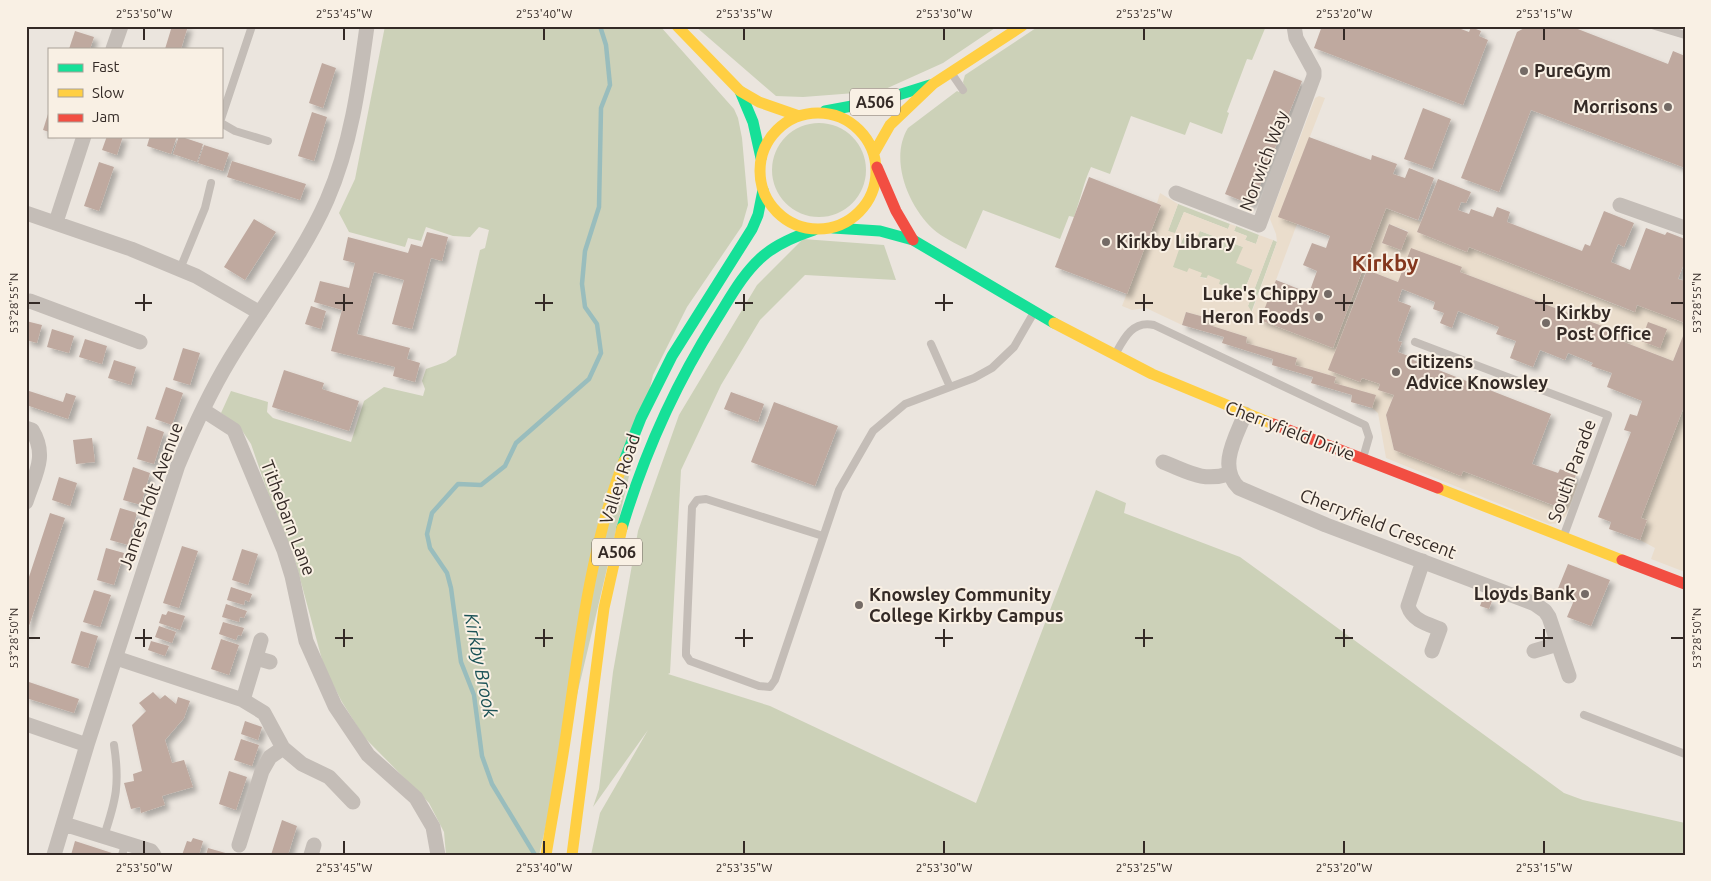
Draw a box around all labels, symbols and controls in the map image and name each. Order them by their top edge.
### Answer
text: 2°53'50"W [116,7,172,20]
text: 2°53'45"W [316,7,372,20]
text: 2°53'40"W [516,7,572,20]
text: 2°53'35"W [716,7,772,20]
text: 2°53'30"W [916,7,972,20]
text: 2°53'25"W [1116,7,1172,20]
text: 2°53'20"W [1316,7,1372,20]
text: 2°53'15"W [1516,7,1572,20]
legend [48,48,222,138]
text: Fast [92,58,120,75]
place label: PureGym [1534,60,1611,80]
marker: PureGym [1518,65,1530,77]
text: Slow [92,84,125,101]
road number: A506 [850,88,900,115]
place label: Morrisons [1573,96,1658,116]
marker: Morrisons [1662,101,1674,113]
street label: Norwich Way [1235,107,1291,214]
text: Jam [92,108,120,125]
place label: Kirkby Library [1116,231,1236,251]
marker: Kirkby Library [1100,236,1112,248]
district label: Kirkby [1351,250,1419,275]
text: 53°28'55"N [7,273,20,333]
text: 53°28'55"N [1690,273,1703,333]
place label: Luke's Chippy [1203,283,1318,303]
marker: Luke's Chippy [1322,288,1334,300]
place label: Kirkby Post Office [1556,302,1651,343]
place label: Heron Foods [1202,306,1309,326]
marker: Heron Foods [1313,311,1325,323]
marker: Kirkby Post Office [1540,317,1552,329]
place label: Citizens Advice Knowsley [1406,351,1549,392]
marker: Citizens Advice Knowsley [1390,366,1402,378]
street label: Cherryfield Drive [1223,396,1358,464]
street label: South Parade [1543,416,1599,525]
street label: James Holt Avenue [114,419,186,572]
street label: Valley Road [595,431,643,527]
street label: Tithebarn Lane [258,457,320,578]
street label: Cherryfield Crescent [1297,484,1459,562]
road number: A506 [592,538,642,566]
place label: Lloyds Bank [1474,583,1575,603]
place label: Knowsley Community College Kirkby Campus [869,584,1064,625]
marker: Lloyds Bank [1579,588,1591,600]
marker: Knowsley Community College Kirkby Campus [853,599,865,611]
text: 53°28'50"N [7,608,20,668]
text: 53°28'50"N [1690,608,1703,668]
water label: Kirkby Brook [460,611,502,720]
text: 2°53'50"W [116,861,172,874]
text: 2°53'45"W [316,861,372,874]
text: 2°53'40"W [516,861,572,874]
text: 2°53'35"W [716,861,772,874]
text: 2°53'30"W [916,861,972,874]
text: 2°53'25"W [1116,861,1172,874]
text: 2°53'20"W [1316,861,1372,874]
text: 2°53'15"W [1516,861,1572,874]

